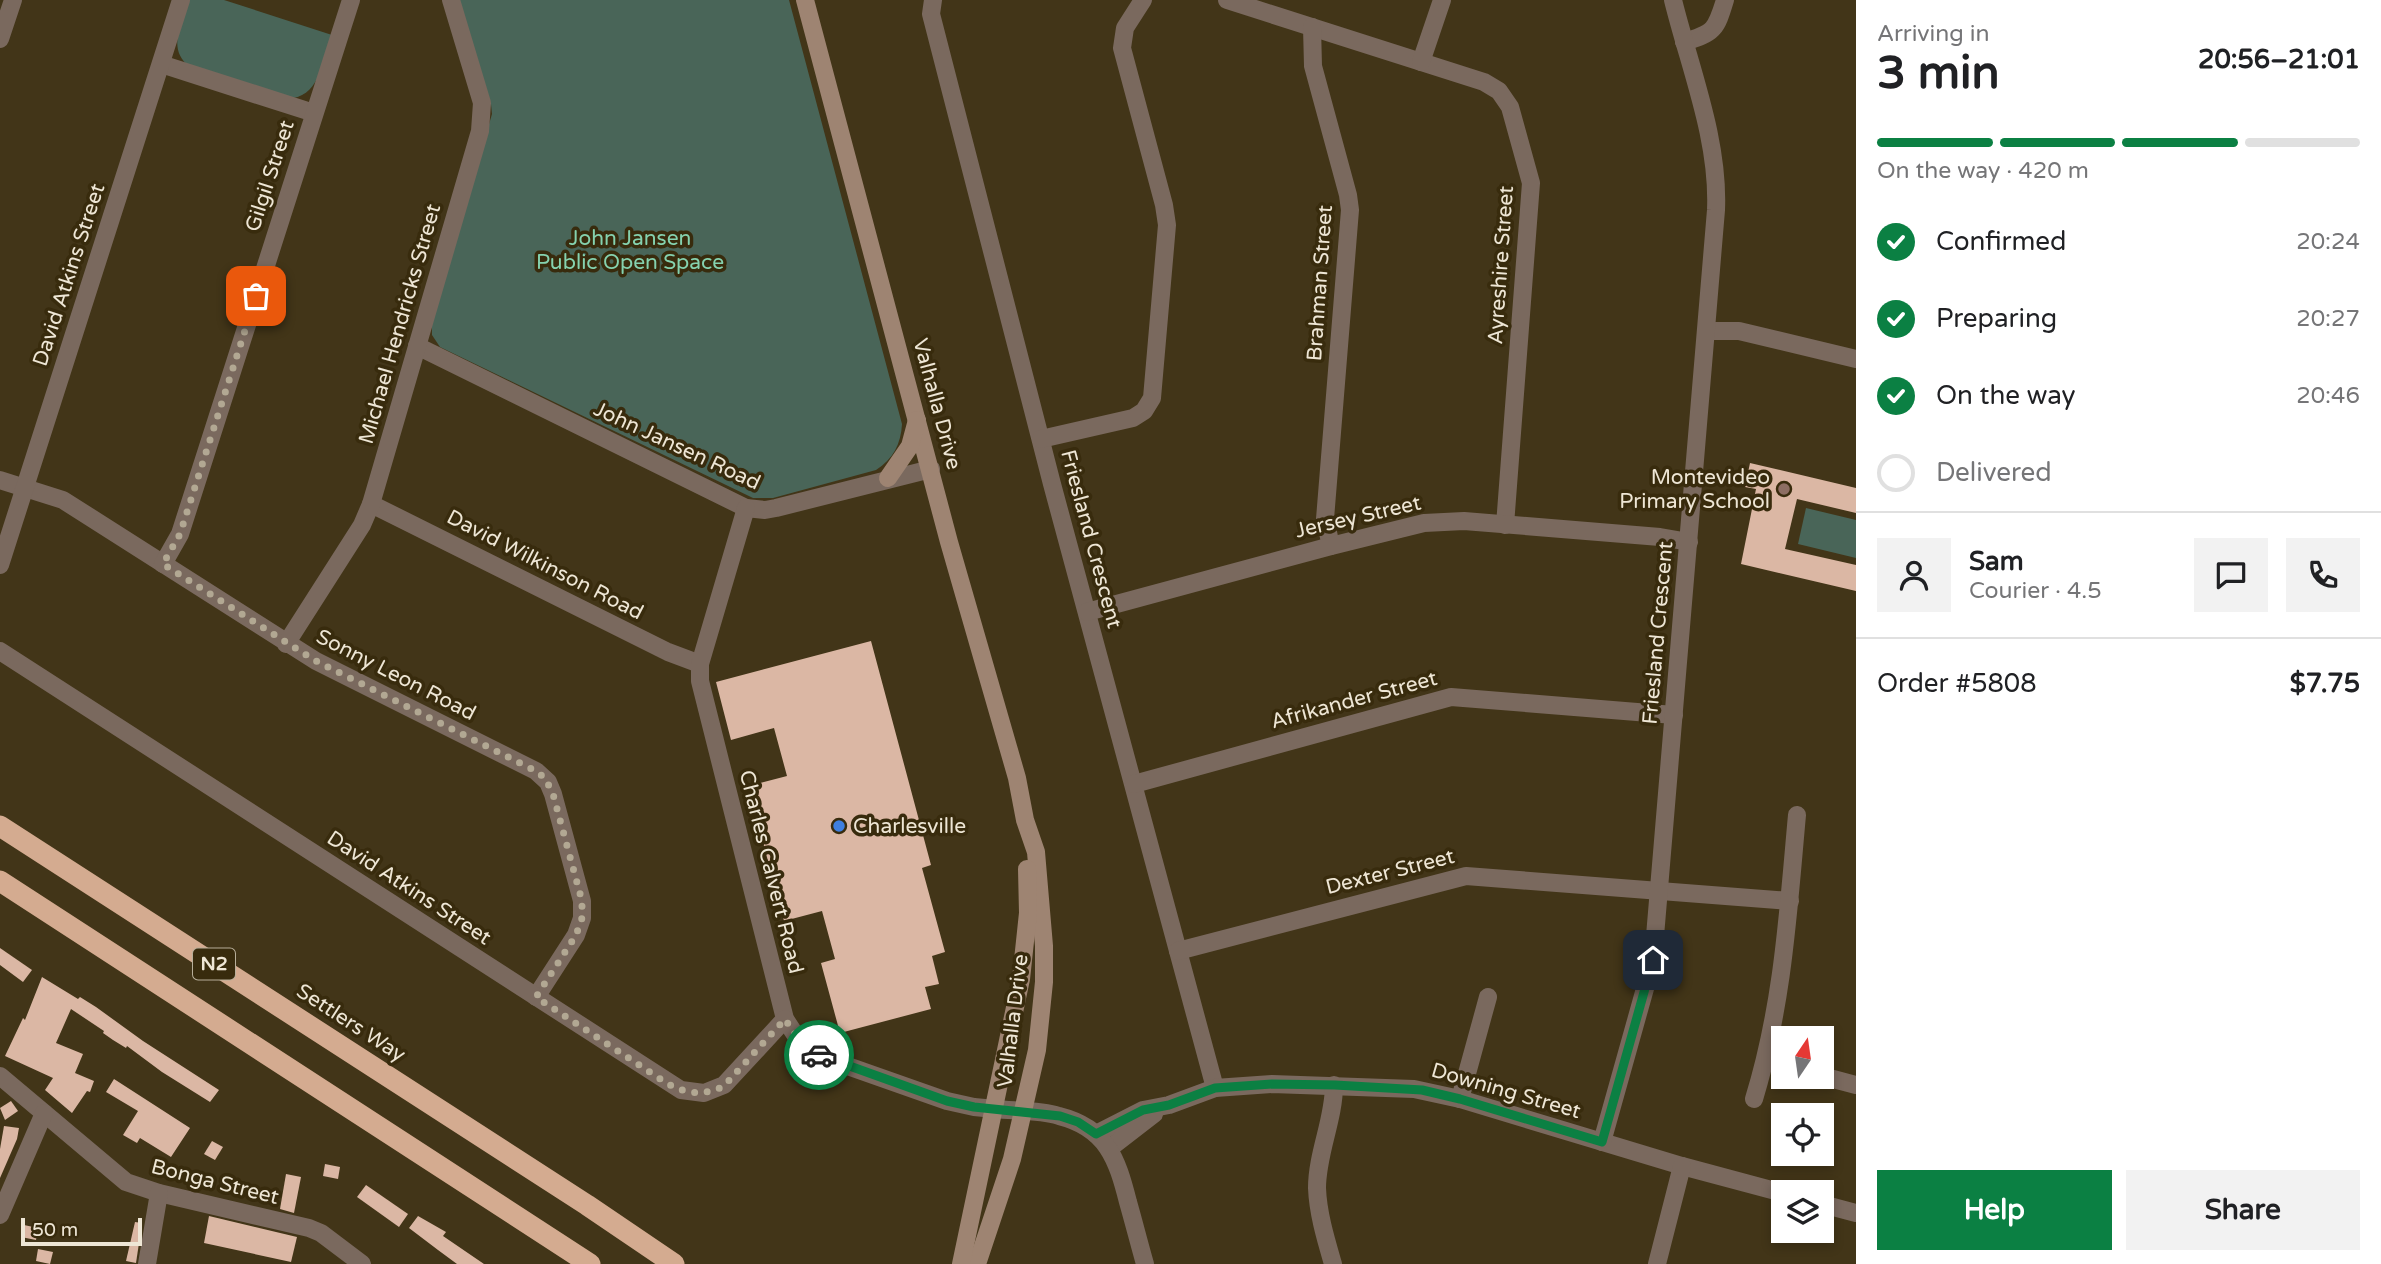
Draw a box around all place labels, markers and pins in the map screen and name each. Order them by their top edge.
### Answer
pin [226,266,286,326]
place label: Montevideo Primary School [1619,465,1770,514]
marker: Montevideo Primary School [1776,481,1792,497]
place label: Charlesville [853,814,966,839]
marker: Charlesville [831,818,847,834]
pin [1623,930,1683,990]

